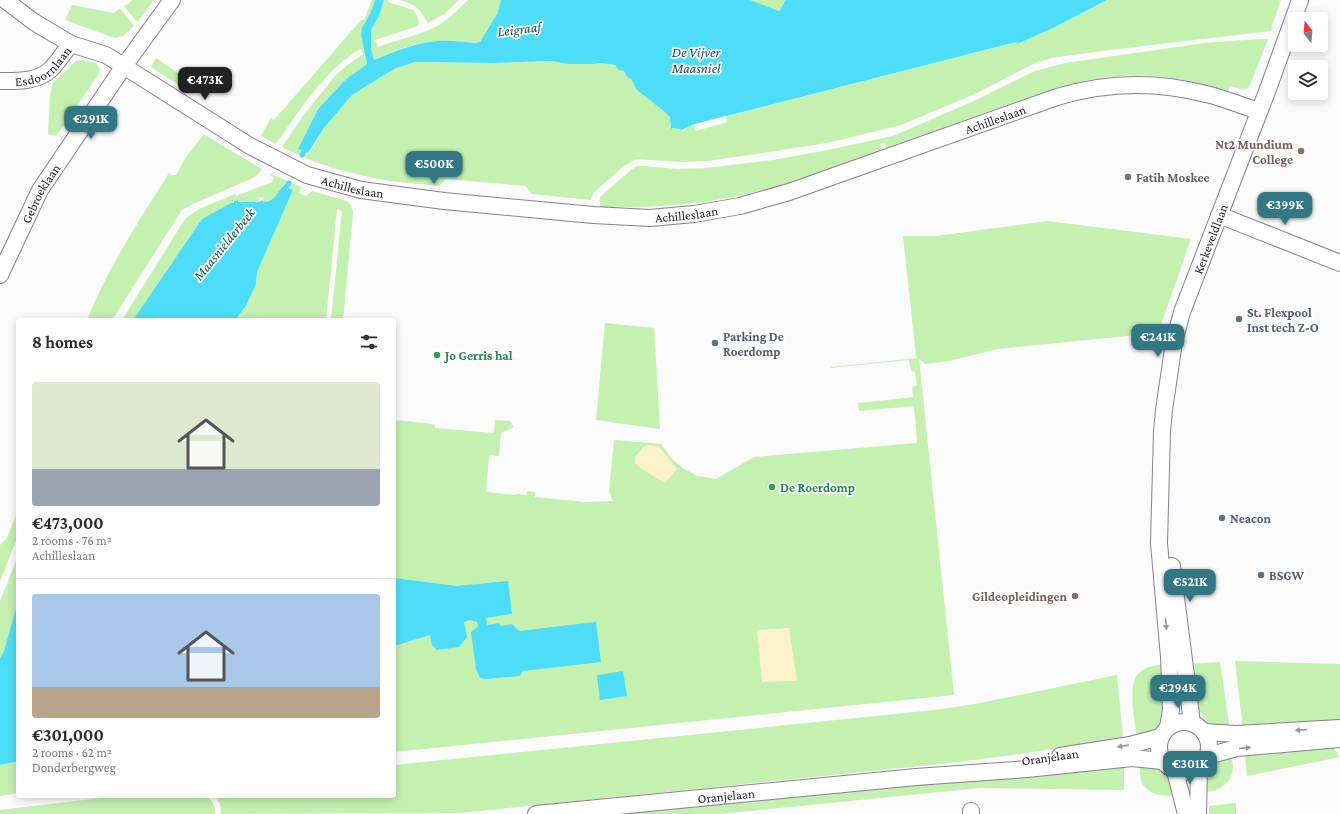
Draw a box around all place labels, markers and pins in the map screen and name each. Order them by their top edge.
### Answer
pin: €473K [177,67,233,101]
pin: €291K [63,106,119,140]
place label: Nt2 Mundium College [1215,137,1293,167]
marker: Nt2 Mundium College [1296,146,1306,156]
pin: €500K [406,151,462,185]
place label: Fatih Moskee [1136,170,1210,185]
marker: Fatih Moskee [1123,172,1133,182]
pin: €399K [1257,192,1313,226]
place label: St. Flexpool Inst tech Z-O [1247,305,1319,335]
marker: St. Flexpool Inst tech Z-O [1234,314,1244,324]
pin: €241K [1130,324,1186,358]
place label: Parking De Roerdomp [723,329,784,359]
marker: Parking De Roerdomp [710,338,720,348]
place label: Jo Gerris hal [443,348,513,363]
marker: Jo Gerris hal [432,350,442,360]
place label: De Roerdomp [780,480,855,495]
marker: De Roerdomp [767,482,777,492]
place label: Neacon [1230,511,1272,526]
marker: Neacon [1217,513,1227,523]
place label: BSGW [1269,568,1305,583]
pin: €521K [1162,569,1218,603]
marker: BSGW [1256,570,1266,580]
place label: Gildeopleidingen [972,589,1068,604]
marker: Gildeopleidingen [1070,591,1080,601]
pin: €294K [1150,675,1206,709]
pin: €301K [1162,751,1218,785]

